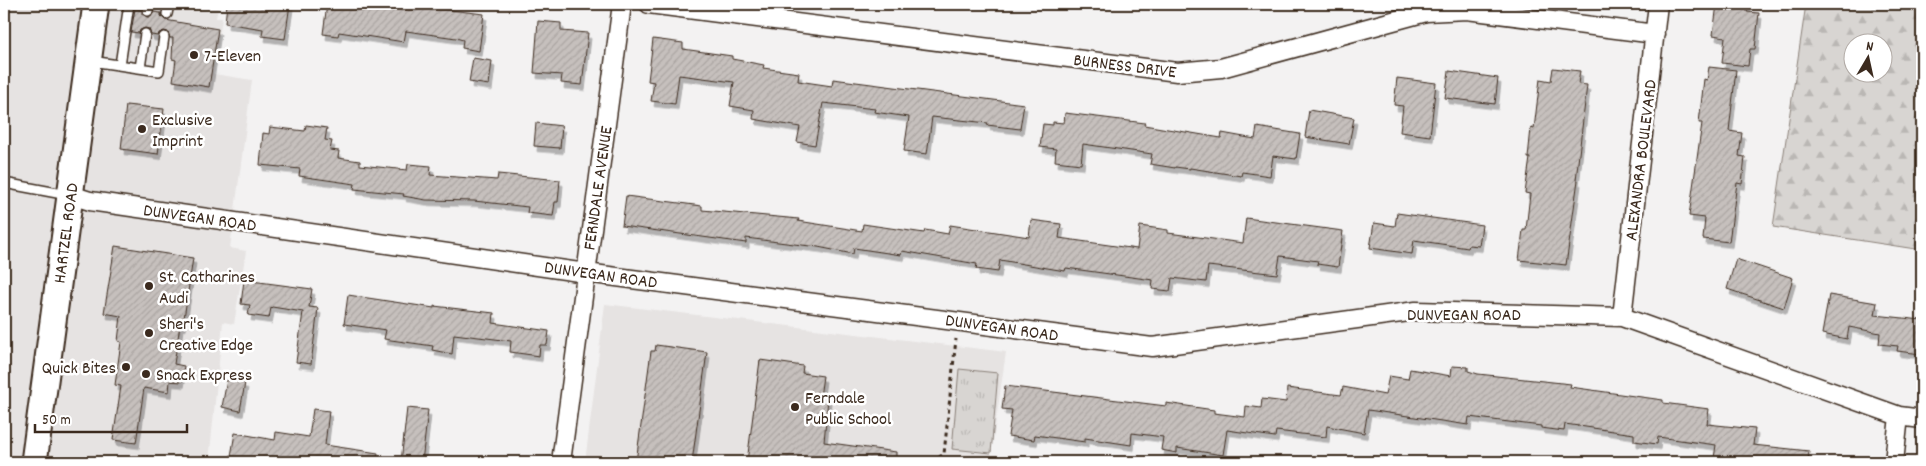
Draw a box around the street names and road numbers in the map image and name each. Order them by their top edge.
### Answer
street label: BURNESS DRIVE [1072,49,1178,86]
street label: ALEXANDRA BOULEVARD [1620,78,1665,242]
street label: FERNDALE AVENUE [578,125,621,252]
street label: HARTZEL ROAD [48,182,87,285]
street label: DUNVEGAN ROAD [142,199,258,240]
street label: DUNVEGAN ROAD [543,256,659,297]
street label: DUNVEGAN ROAD [1407,304,1521,329]
street label: DUNVEGAN ROAD [944,309,1060,350]

